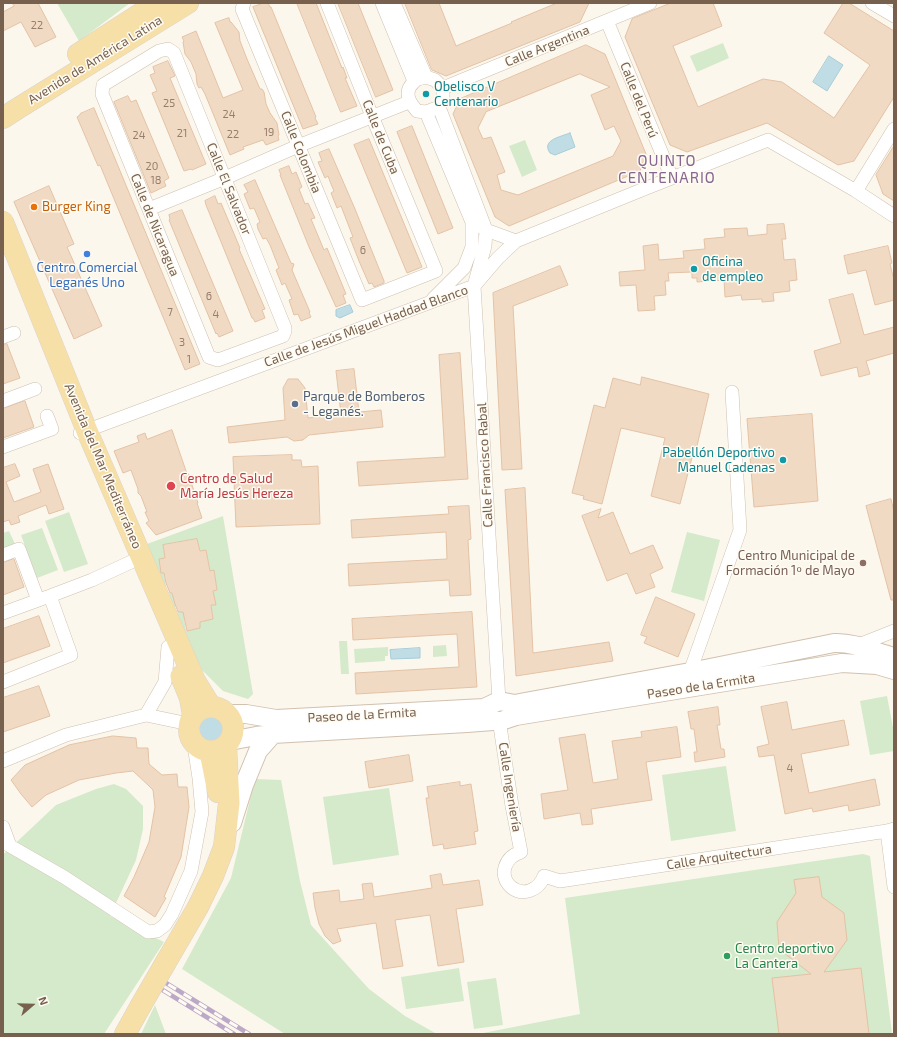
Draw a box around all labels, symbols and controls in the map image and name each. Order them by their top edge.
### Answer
street label: Avenida de América Latina [25,12,165,108]
house number: 22 [31,18,43,32]
street label: Calle Argentina [502,22,592,70]
street label: Calle del Perú [617,60,661,140]
place label: Obelisco V Centenario [434,79,498,110]
marker: Obelisco V Centenario [421,89,431,99]
house number: 25 [163,96,175,110]
street label: Calle de Cuba [359,98,403,176]
house number: 24 [223,107,235,121]
street label: Calle Colombia [277,109,325,195]
house number: 19 [264,125,274,139]
house number: 21 [177,126,187,140]
house number: 22 [227,127,239,141]
house number: 24 [133,128,145,142]
street label: Calle El Salvador [203,141,255,237]
district label: QUINTO CENTENARIO [618,152,716,187]
house number: 20 [146,159,158,173]
street label: Calle de Nicaragua [127,171,183,279]
house number: 18 [150,173,162,187]
place label: Burger King [42,199,111,215]
marker: Burger King [29,202,39,212]
house number: 6 [360,243,366,257]
marker: Centro Comercial Leganés Uno [82,249,92,259]
place label: Oficina de empleo [702,254,763,285]
place label: Centro Comercial Leganés Uno [36,260,138,291]
marker: Oficina de empleo [689,264,699,274]
street label: Calle de Jesús Miguel Haddad Blanco [262,282,470,370]
house number: 6 [206,289,212,303]
house number: 7 [167,305,173,319]
house number: 4 [213,307,219,321]
house number: 3 [179,335,185,349]
house number: 1 [187,352,191,366]
street label: Avenida del Mar Mediterráneo [61,381,145,551]
place label: Parque de Bomberos - Leganés. [303,389,425,420]
marker: Parque de Bomberos - Leganés. [290,399,300,409]
street label: Calle Francisco Rabal [474,402,496,528]
place label: Pabellón Deportivo Manuel Cadenas [662,445,775,476]
marker: Pabellón Deportivo Manuel Cadenas [778,455,788,465]
place label: Centro de Salud María Jesús Hereza [180,471,293,502]
marker: Centro de Salud María Jesús Hereza [165,480,177,492]
place label: Centro Municipal de Formación 1º de Mayo [726,548,855,579]
marker: Centro Municipal de Formación 1º de Mayo [858,558,868,568]
street label: Paseo de la Ermita [646,670,756,702]
street label: Paseo de la Ermita [307,704,417,726]
street label: Calle Ingeniería [495,741,525,833]
house number: 4 [787,761,793,775]
street label: Calle Arquitectura [665,841,773,873]
place label: Centro deportivo La Cantera [735,941,834,972]
marker: Centro deportivo La Cantera [722,951,732,961]
north arrow [12,985,52,1025]
text: N [36,995,51,1007]

